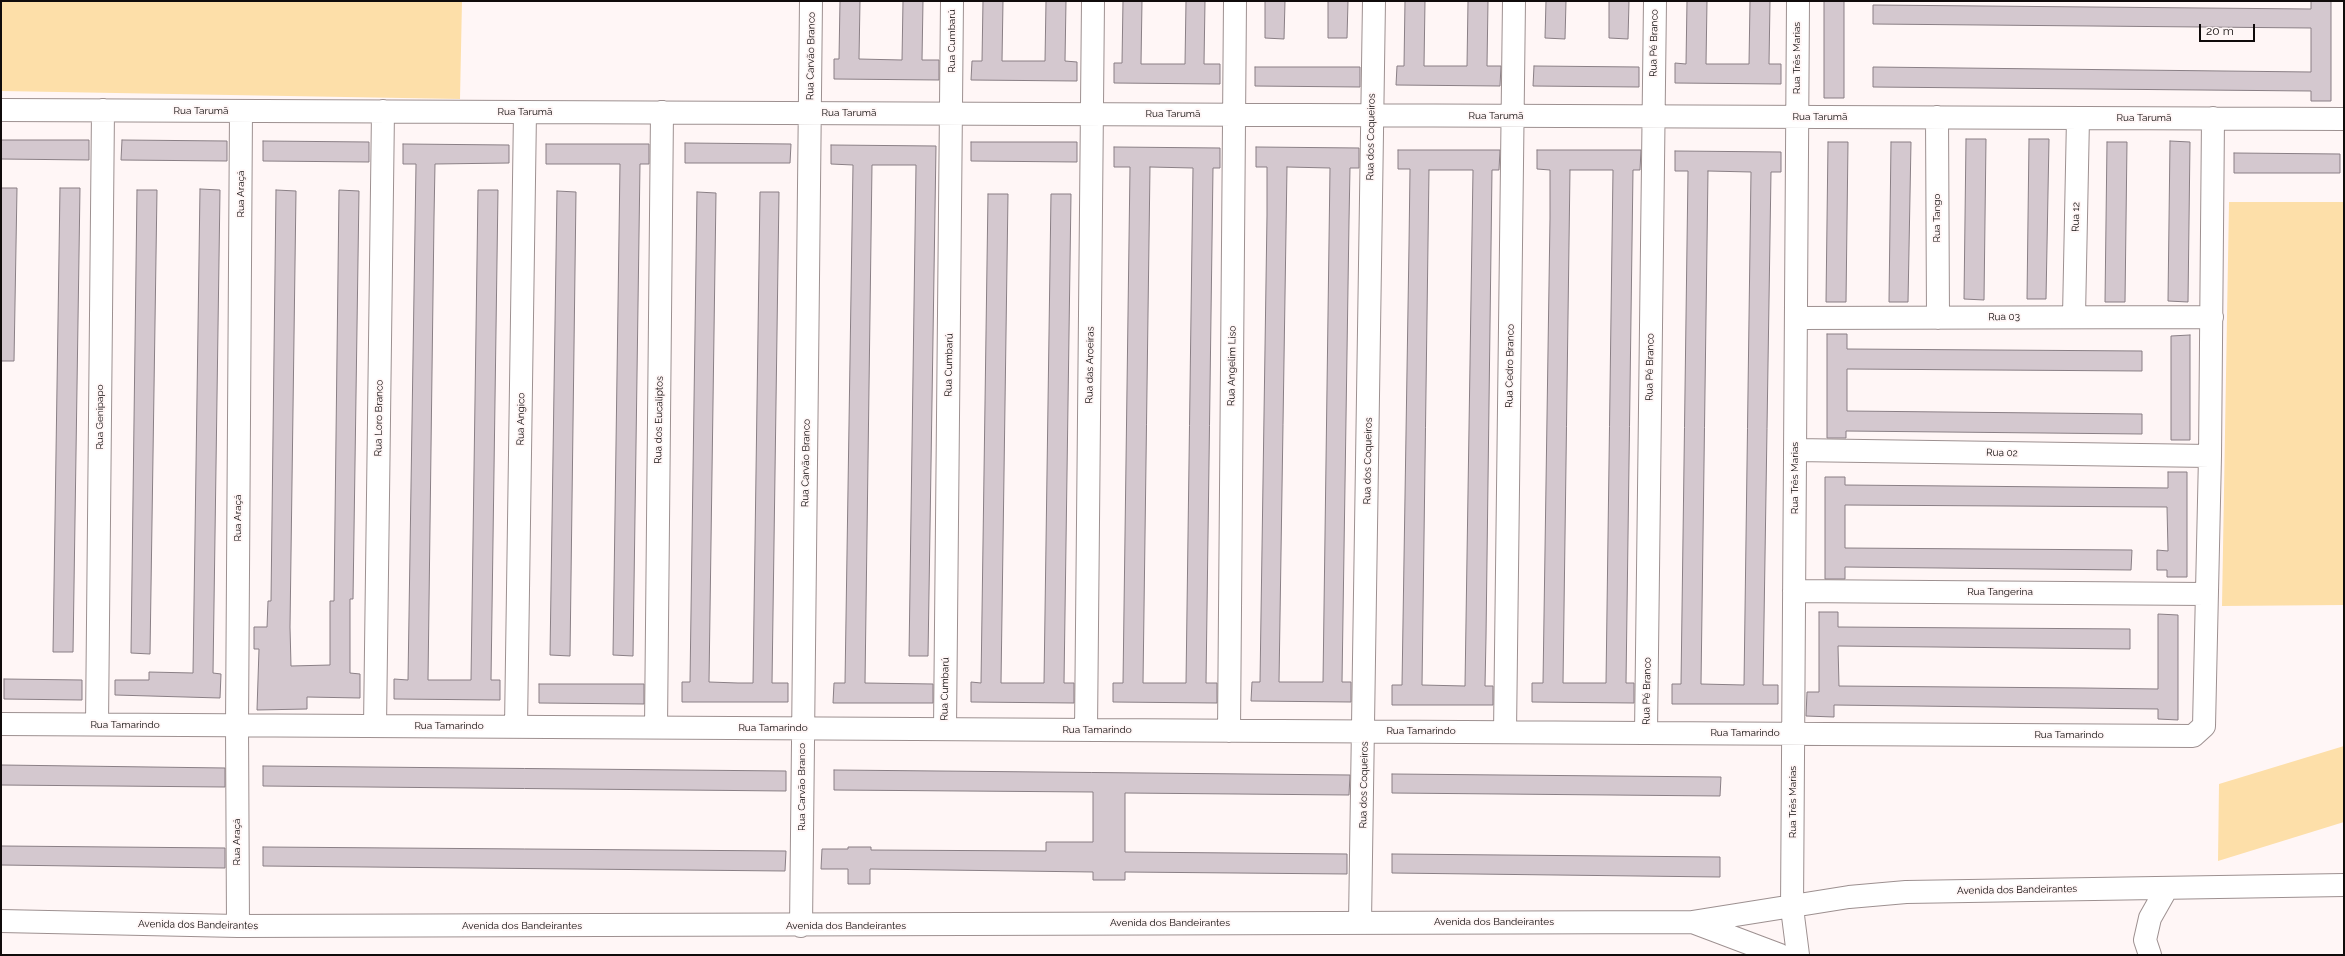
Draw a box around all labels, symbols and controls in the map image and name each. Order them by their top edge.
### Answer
street label: Rua Cumbarú [946,9,958,73]
street label: Rua Pé Branco [1647,9,1661,77]
street label: Rua Carvão Branco [804,12,818,100]
scale bar [2201,16,2257,42]
street label: Rua Três Marias [1791,22,1803,94]
text: 20 m [2206,24,2234,38]
street label: Rua dos Coqueiros [1364,93,1378,181]
street label: Rua Tarumã [174,105,228,117]
street label: Rua Tarumã [498,106,552,118]
street label: Rua Tarumã [822,107,876,119]
street label: Rua Tarumã [1146,108,1200,120]
street label: Rua Tarumã [1469,110,1523,122]
street label: Rua Tarumã [1793,111,1847,123]
street label: Rua Tarumã [2117,112,2171,124]
street label: Rua Araçá [235,170,247,218]
street label: Rua Tango [1931,194,1943,242]
street label: Rua 12 [2070,202,2082,232]
street label: Rua 03 [1988,311,2020,323]
street label: Rua Cedro Branco [1503,324,1517,408]
street label: Rua das Aroeiras [1083,326,1097,404]
street label: Rua Angelim Liso [1225,326,1239,406]
street label: Rua Cumbarú [942,333,956,397]
street label: Rua Pé Branco [1643,333,1657,401]
street label: Rua dos Eucaliptos [652,376,666,464]
street label: Rua Loro Branco [372,380,386,456]
street label: Rua Genipapo [94,384,106,450]
street label: Rua Angico [515,393,527,445]
street label: Rua dos Coqueiros [1361,417,1375,505]
street label: Rua Carvão Branco [799,419,813,507]
street label: Rua Três Marias [1789,442,1801,514]
street label: Rua 02 [1986,447,2018,459]
street label: Rua Araçá [232,494,244,542]
street label: Rua Tangerina [1967,586,2033,598]
street label: Rua Cumbarú [938,657,952,721]
street label: Rua Pé Branco [1640,657,1654,725]
street label: Rua Tamarindo [90,719,160,731]
street label: Rua Tamarindo [414,720,484,732]
street label: Rua Tamarindo [738,722,808,734]
street label: Rua Tamarindo [1062,724,1132,736]
street label: Rua Tamarindo [1386,725,1456,737]
street label: Rua Tamarindo [1710,727,1780,739]
street label: Rua Tamarindo [2034,729,2104,741]
street label: Rua dos Coqueiros [1357,741,1371,829]
street label: Rua Carvão Branco [796,743,808,831]
street label: Rua Três Marias [1787,766,1799,838]
street label: Rua Araçá [231,818,243,866]
street label: Avenida dos Bandeirantes [1957,883,2077,897]
street label: Avenida dos Bandeirantes [1434,916,1554,928]
street label: Avenida dos Bandeirantes [1110,917,1230,929]
street label: Avenida dos Bandeirantes [138,918,258,932]
street label: Avenida dos Bandeirantes [462,920,582,932]
street label: Avenida dos Bandeirantes [786,920,906,932]

